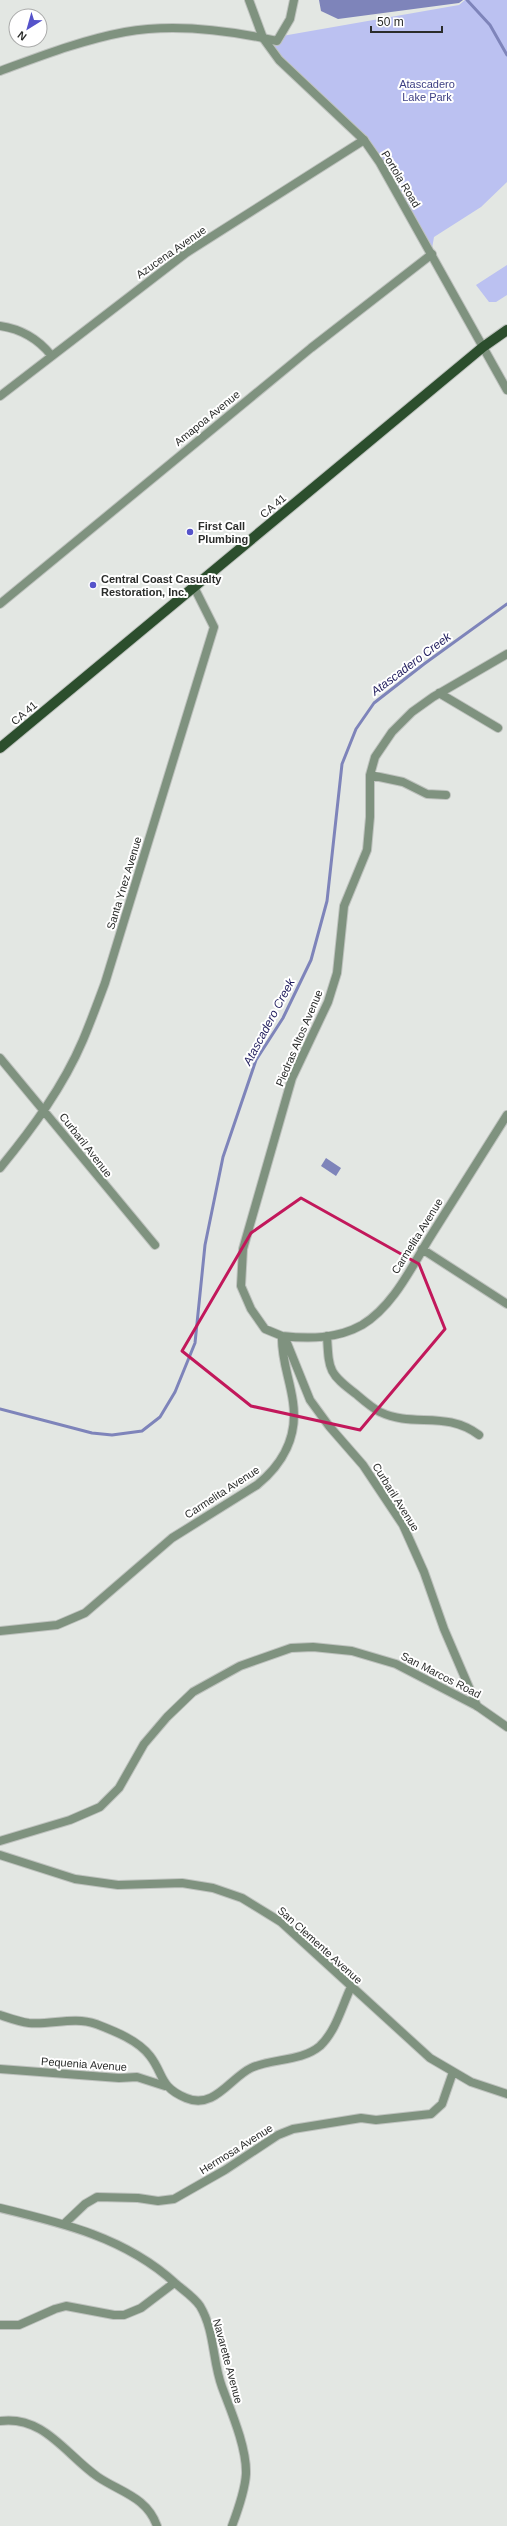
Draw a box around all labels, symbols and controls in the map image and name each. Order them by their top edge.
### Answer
north arrow [8,8,48,48]
scale bar [371,8,442,34]
text: 50 m [377,15,404,29]
text: N [15,29,29,43]
park label: Atascadero Lake Park [399,78,455,103]
street label: Portola Road [379,148,423,210]
street label: Azucena Avenue [134,223,208,281]
street label: Amapoa Avenue [172,388,242,448]
street label: CA 41 [258,492,288,520]
place label: First Call Plumbing [198,520,248,545]
marker: First Call Plumbing [185,527,195,537]
place label: Central Coast Casualty Restoration, Inc. [101,573,222,598]
marker: Central Coast Casualty Restoration, Inc. [88,580,98,590]
water label: Atascadero Creek [368,629,454,699]
street label: CA 41 [9,699,39,727]
street label: Santa Ynez Avenue [104,835,144,931]
water label: Atascadero Creek [240,975,298,1069]
street label: Piedras Altos Avenue [273,988,325,1088]
street label: Curbaril Avenue [57,1111,115,1179]
street label: Carmelita Avenue [389,1196,445,1276]
street label: Curbaril Avenue [370,1461,422,1533]
street label: Carmelita Avenue [182,1463,262,1521]
street label: San Marcos Road [399,1650,483,1700]
street label: San Clemente Avenue [275,1904,365,1986]
street label: Pequenia Avenue [41,2055,127,2073]
street label: Hermosa Avenue [197,2122,275,2176]
street label: Navarette Avenue [211,2317,245,2405]

